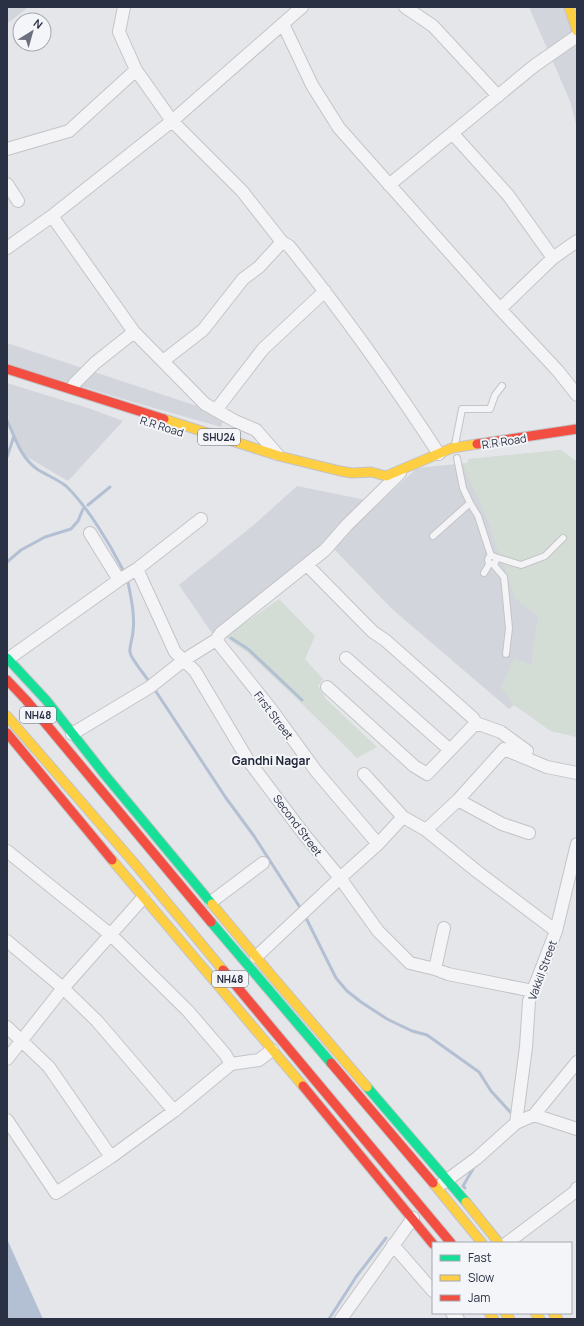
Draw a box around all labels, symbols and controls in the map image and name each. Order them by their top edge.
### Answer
north arrow [12,12,52,52]
text: N [31,15,46,32]
street label: R.R Road [138,412,186,440]
road number: SHU24 [198,429,240,445]
street label: R.R Road [481,430,527,452]
street label: First Street [251,688,297,742]
road number: NH48 [20,707,56,723]
district label: Gandhi Nagar [232,752,310,769]
street label: Second Street [270,791,326,859]
street label: Vakkil Street [524,938,560,1002]
road number: NH48 [212,971,248,987]
legend [432,1242,572,1314]
text: Fast [468,1249,492,1266]
text: Slow [468,1269,494,1286]
text: Jam [468,1289,490,1306]

